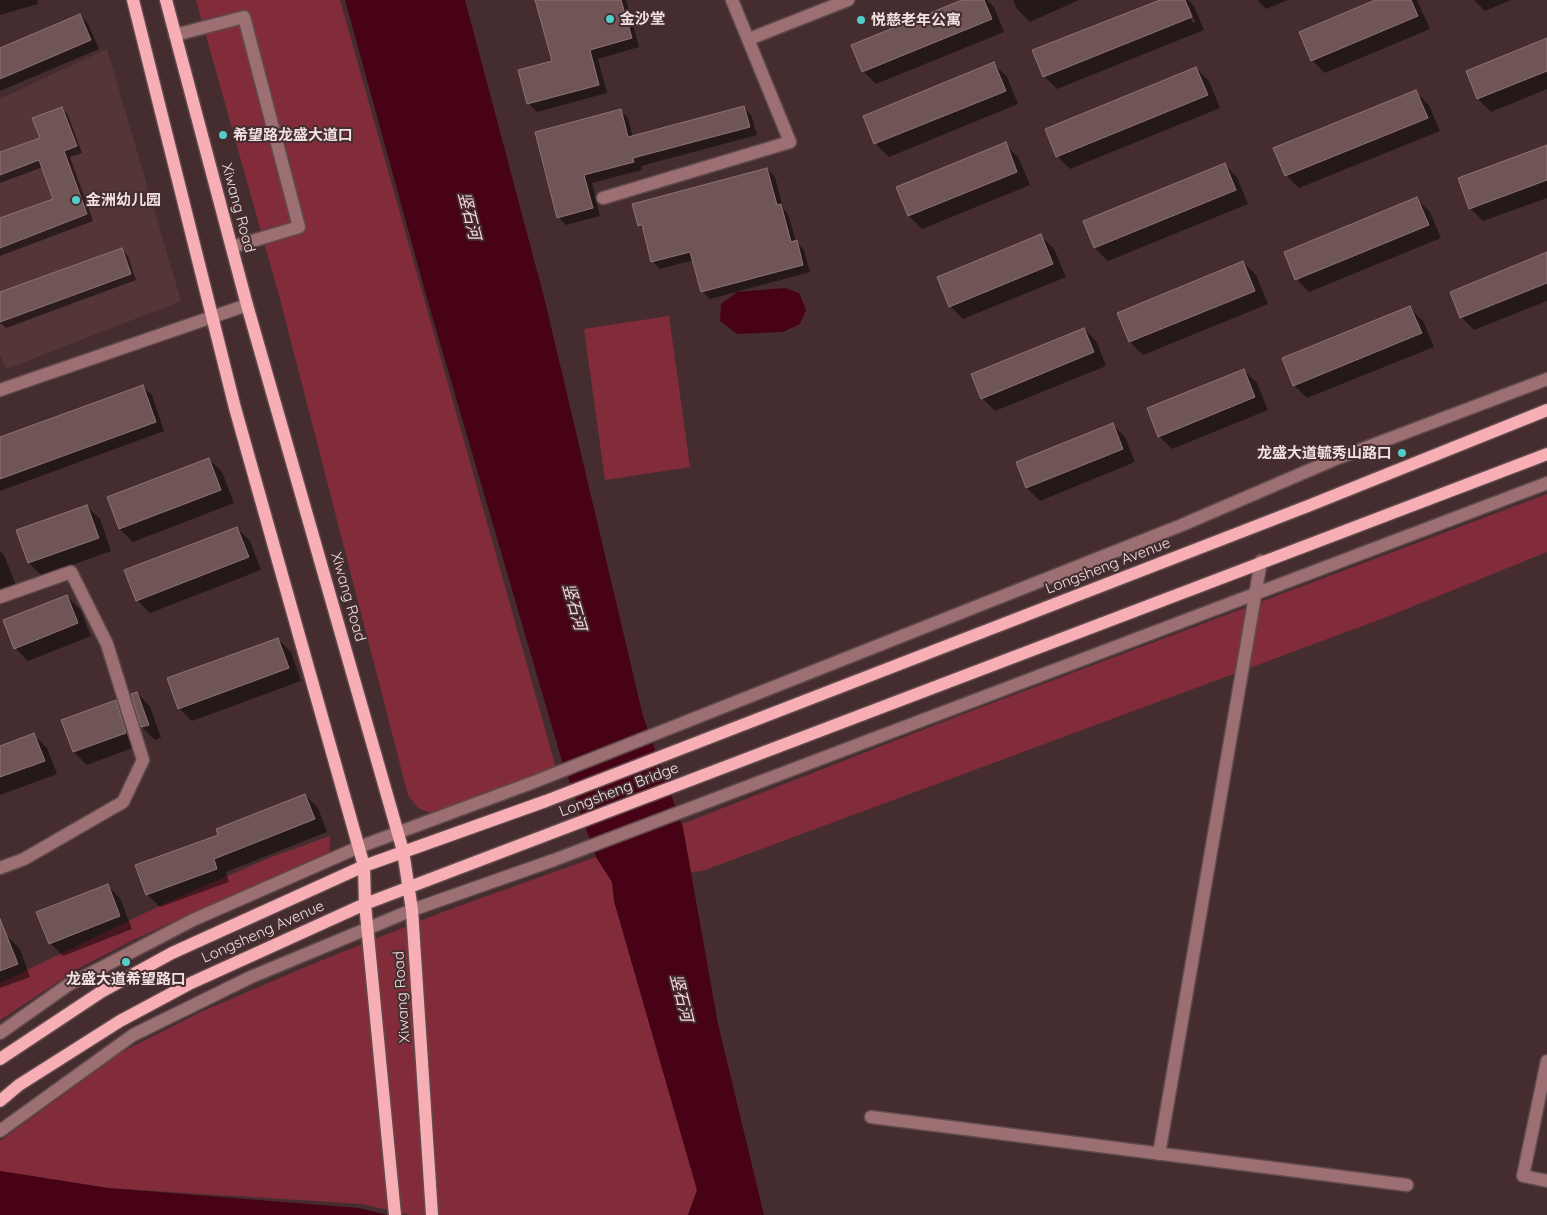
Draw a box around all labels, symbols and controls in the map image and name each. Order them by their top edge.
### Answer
place label: 金沙堂 [620,10,665,28]
place label: 悦慈老年公寓 [871,11,961,29]
marker: 金沙堂 [604,13,616,25]
marker: 悦慈老年公寓 [855,14,867,26]
place label: 希望路龙盛大道口 [233,126,353,144]
marker: 希望路龙盛大道口 [217,129,229,141]
street label: Xiwang Road [217,161,259,255]
water label: 竖石河 [454,190,484,242]
place label: 金洲幼儿园 [86,191,161,209]
marker: 金洲幼儿园 [70,194,82,206]
place label: 龙盛大道毓秀山路口 [1257,444,1392,462]
marker: 龙盛大道毓秀山路口 [1396,447,1408,459]
street label: Longsheng Avenue [1043,534,1173,598]
street label: Xiwang Road [327,550,369,644]
water label: 竖石河 [558,581,590,633]
street label: Longsheng Bridge [557,759,681,821]
street label: Longsheng Avenue [199,897,327,967]
street label: Xiwang Road [390,950,414,1044]
marker: 龙盛大道希望路口 [120,956,132,968]
place label: 龙盛大道希望路口 [66,970,186,988]
water label: 竖石河 [666,972,696,1024]

